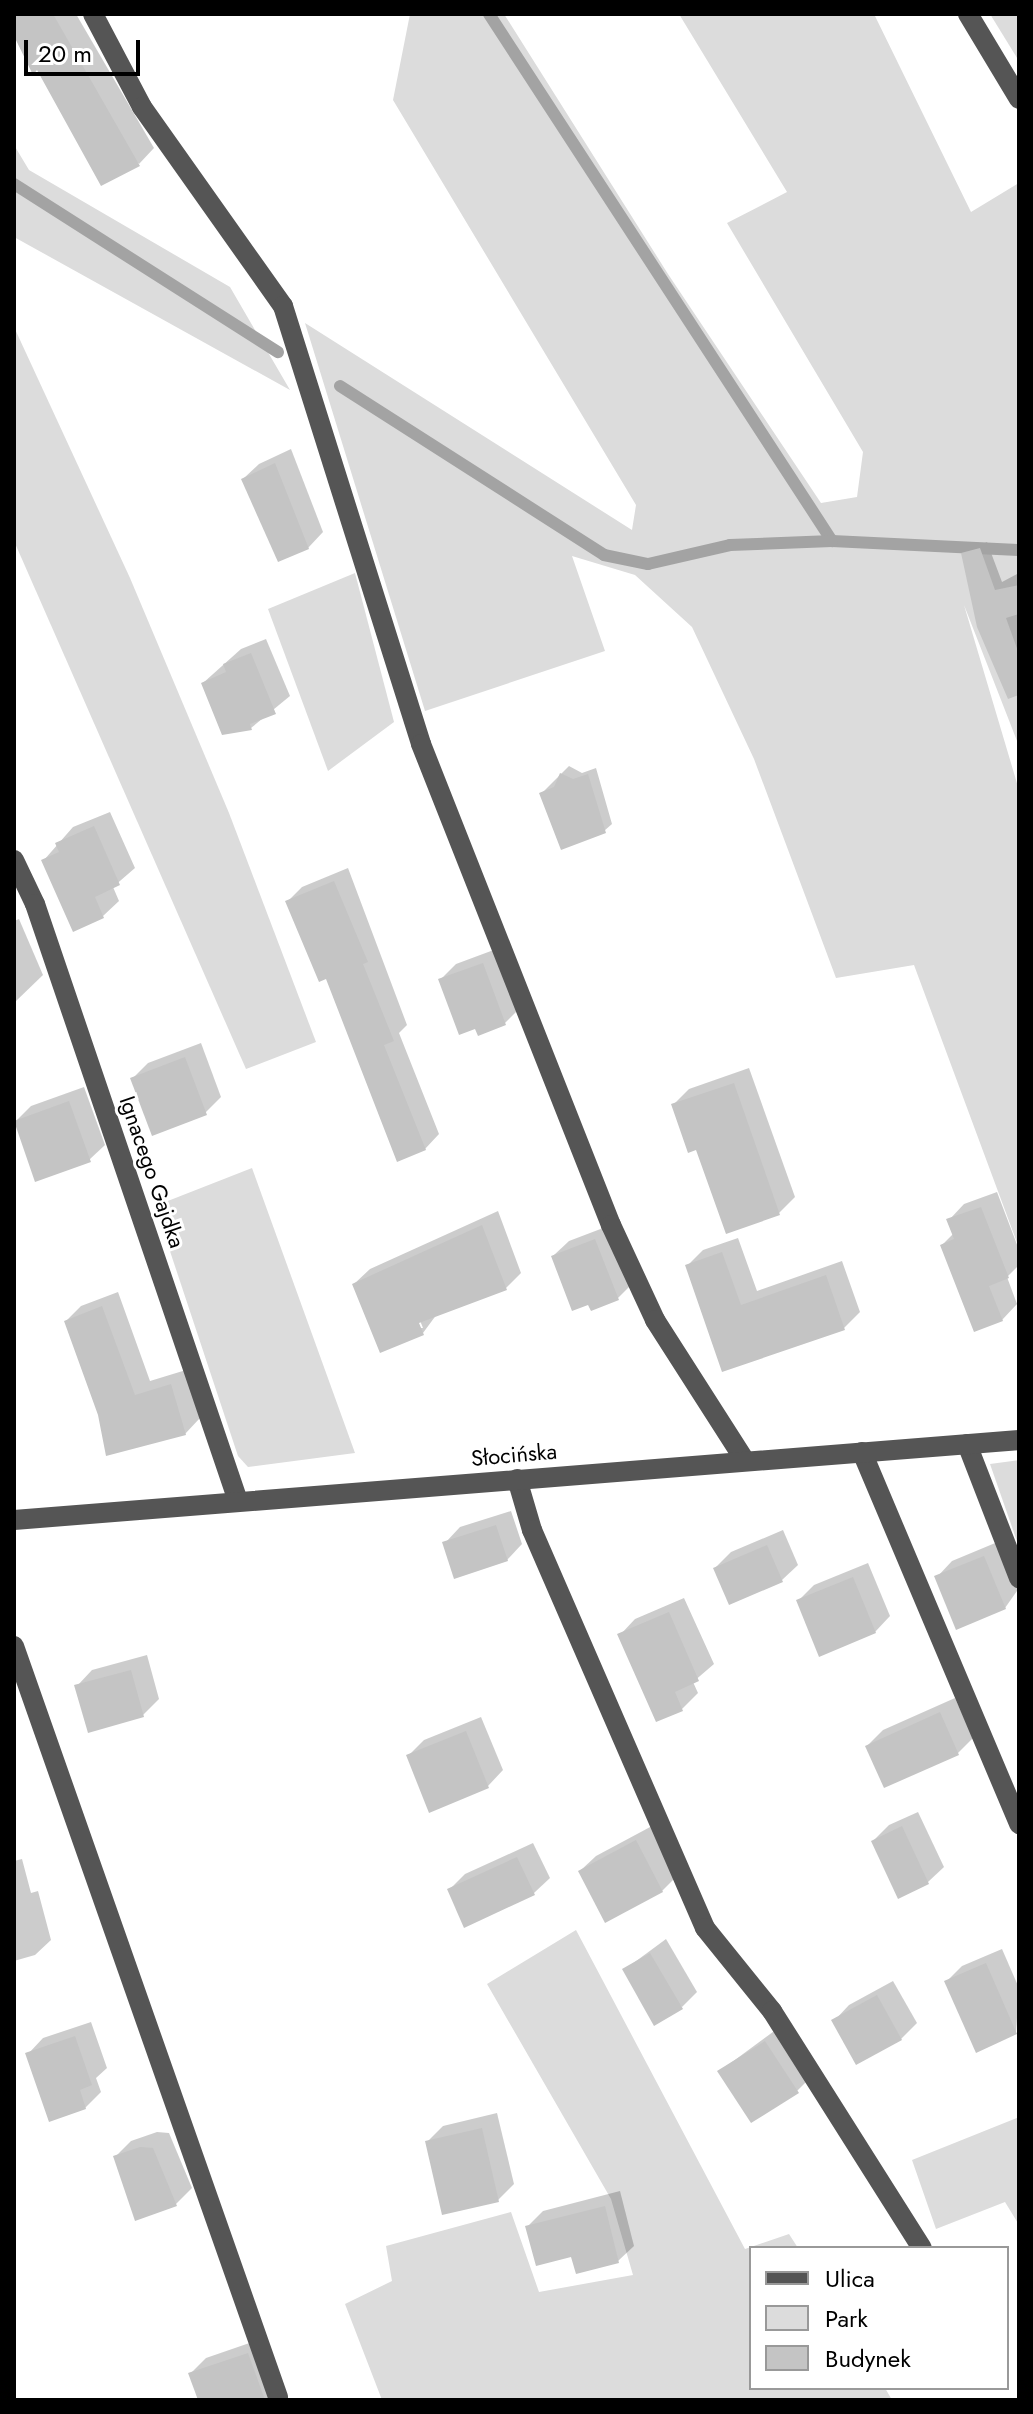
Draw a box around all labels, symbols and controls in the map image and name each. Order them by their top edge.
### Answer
scale bar [28,24,144,74]
text: 20 m [38,36,92,71]
street label: Ignacego Gajdka [114,1093,190,1251]
street label: Słocińska [470,1438,558,1472]
legend [749,2246,1009,2390]
text: Ulica [825,2261,875,2296]
text: Park [825,2301,868,2336]
text: Budynek [825,2341,911,2376]

